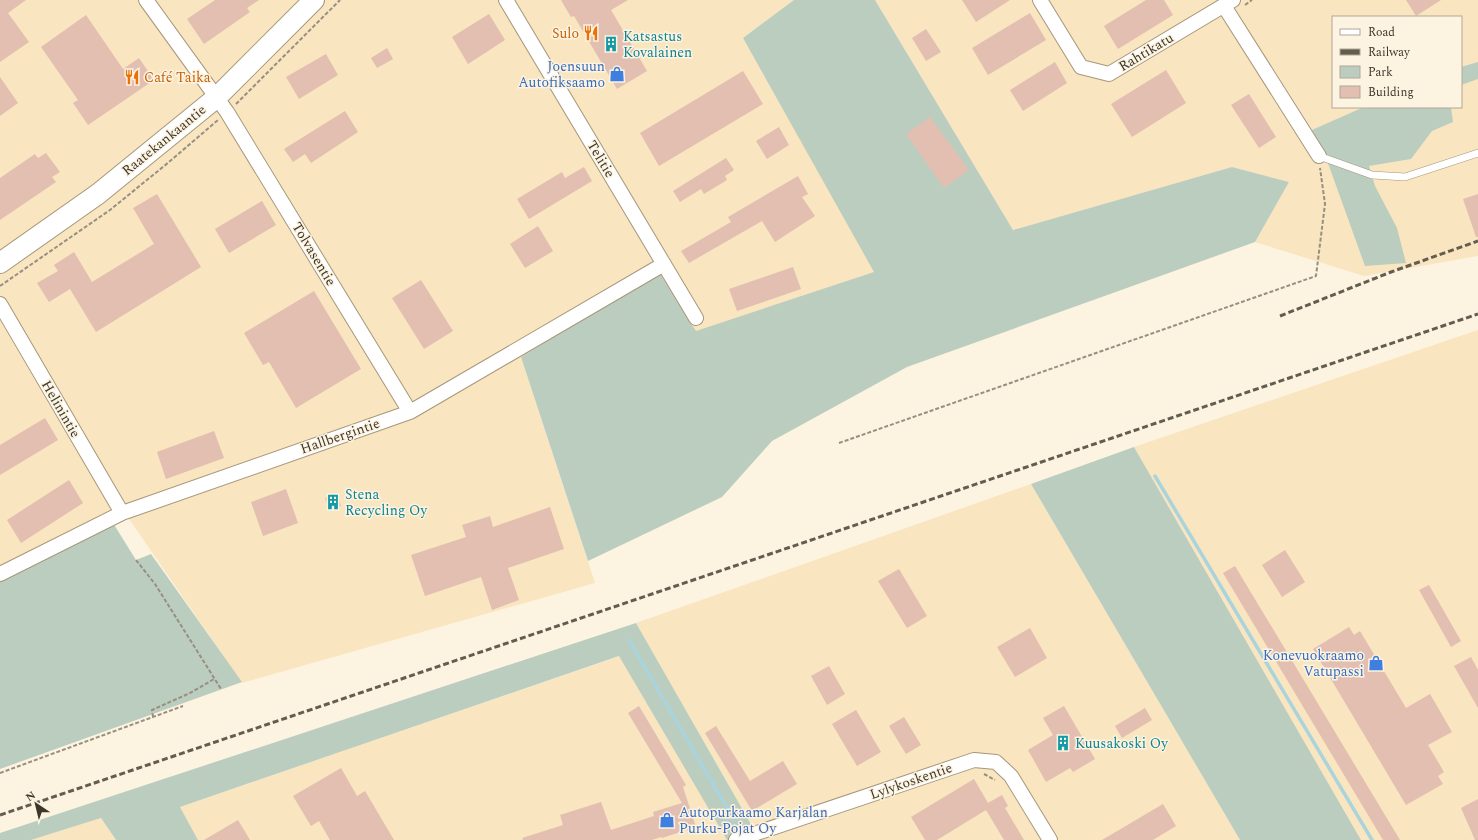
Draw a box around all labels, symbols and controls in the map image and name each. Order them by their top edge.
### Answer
legend [1332,16,1462,108]
place label: Sulo [552,23,579,44]
text: Road [1368,23,1395,42]
restaurant icon: Sulo [582,24,600,42]
place label: Katsastus Kovalainen [623,26,692,63]
street label: Rahtikatu [1114,27,1178,77]
building icon: Katsastus Kovalainen [602,35,620,53]
text: Railway [1368,43,1411,62]
place label: Joensuun Autofiksaamo [518,56,605,93]
text: Park [1368,63,1393,82]
shop icon: Joensuun Autofiksaamo [608,65,626,83]
place label: Café Taika [144,67,211,88]
restaurant icon: Café Taika [123,68,141,86]
text: Building [1368,83,1414,102]
street label: Raatekankaantie [117,99,211,181]
street label: Telitie [582,136,620,182]
street label: Tolvasentie [287,218,341,290]
street label: Helinintie [36,376,86,442]
street label: Hallbergintie [297,413,383,459]
place label: Stena Recycling Oy [345,484,428,521]
building icon: Stena Recycling Oy [324,493,342,511]
place label: Konevuokraamo Vatupassi [1263,645,1364,682]
shop icon: Konevuokraamo Vatupassi [1367,654,1385,672]
place label: Kuusakoski Oy [1075,733,1169,754]
building icon: Kuusakoski Oy [1054,734,1072,752]
street label: Lylykoskentie [867,757,955,805]
north arrow [16,784,56,824]
text: N [22,787,39,806]
place label: Autopurkaamo Karjalan Purku-Pojat Oy [679,802,828,839]
shop icon: Autopurkaamo Karjalan Purku-Pojat Oy [658,811,676,829]

